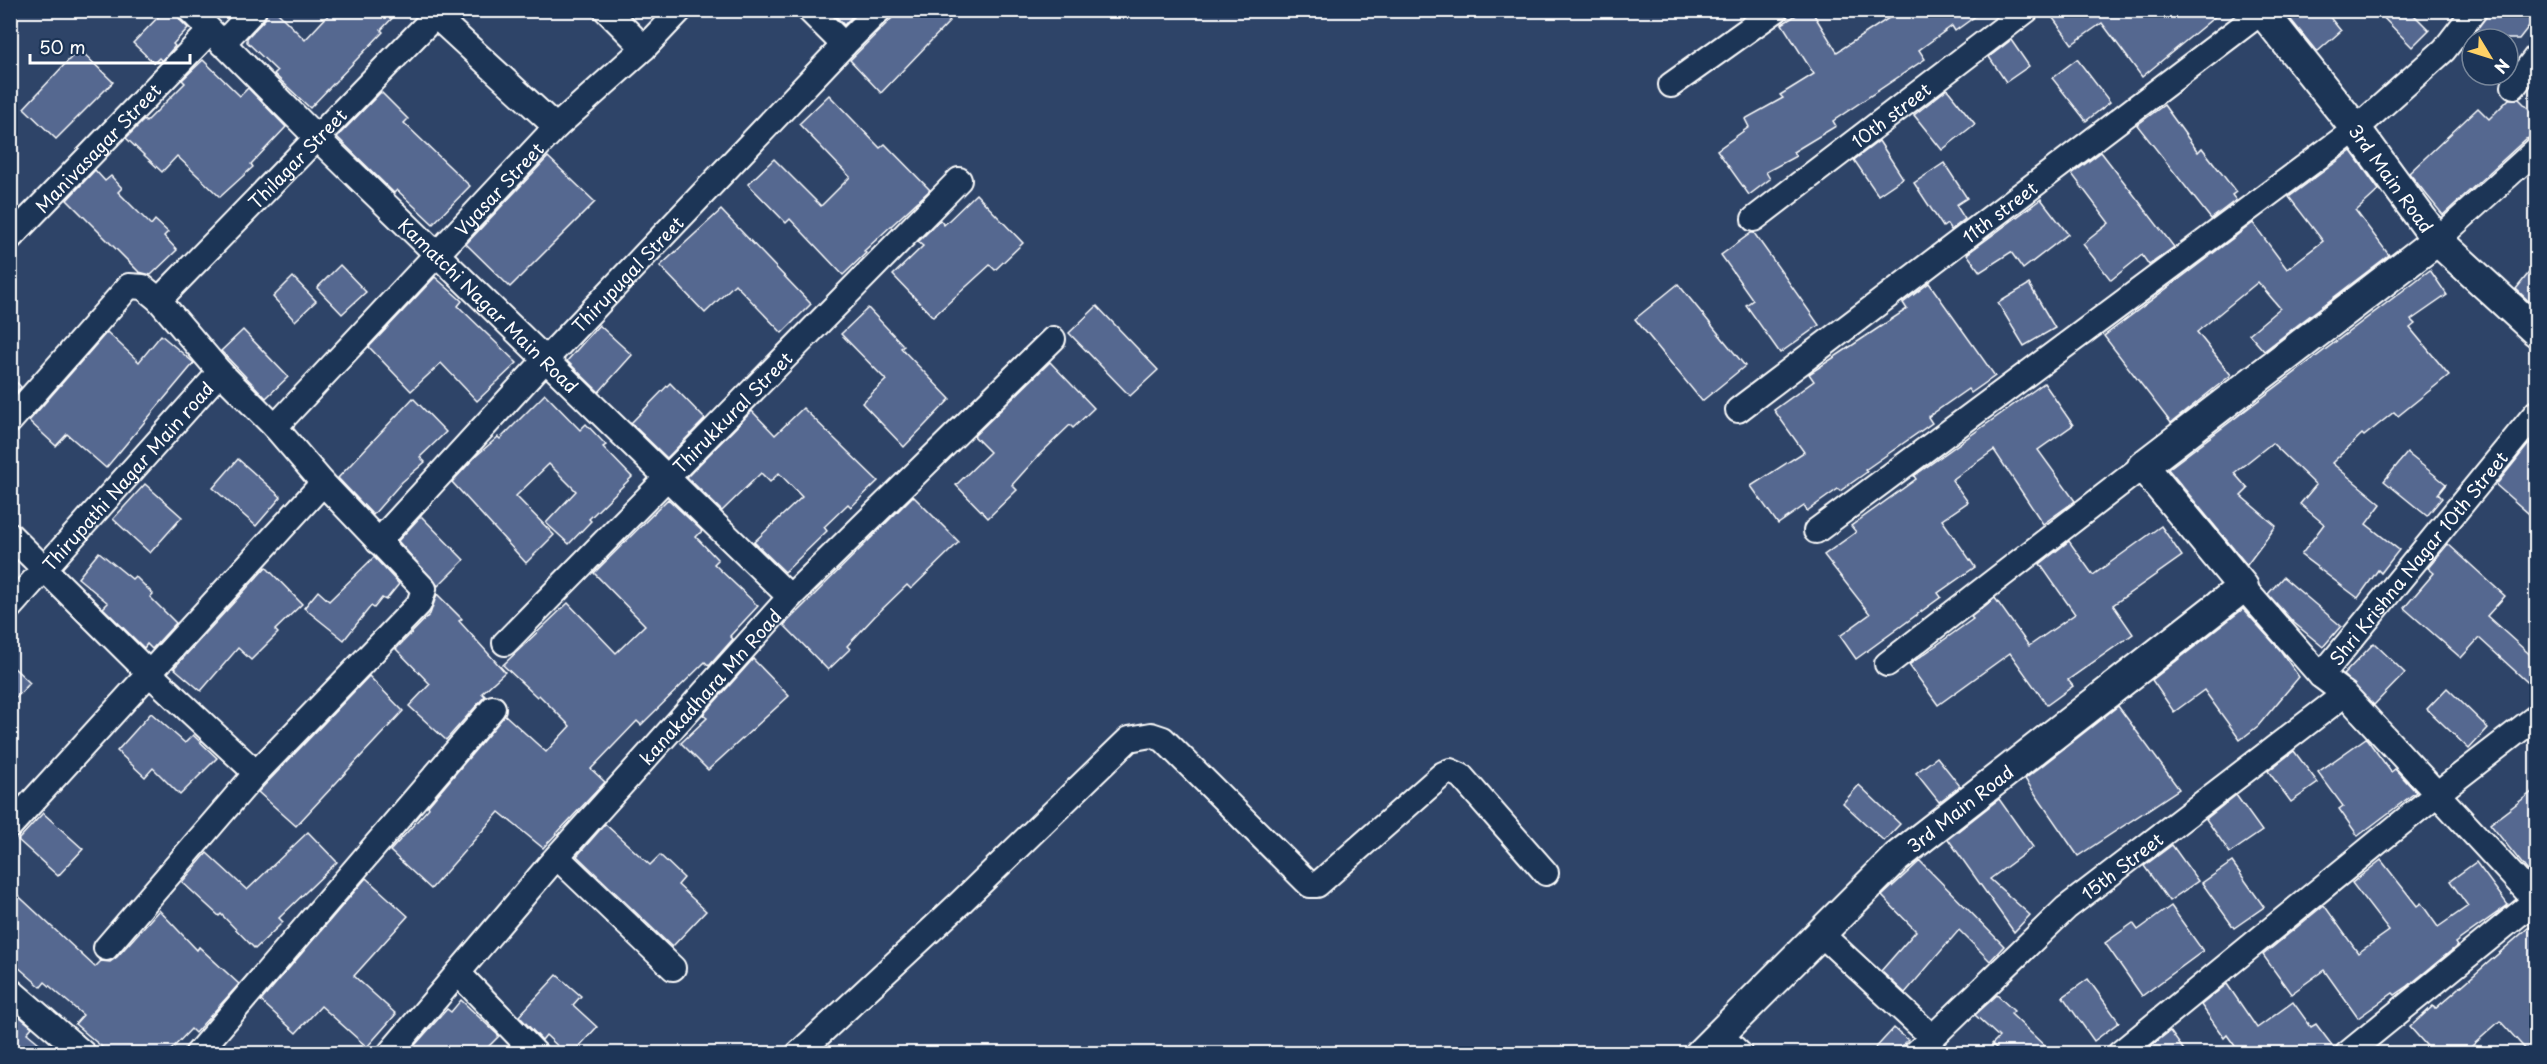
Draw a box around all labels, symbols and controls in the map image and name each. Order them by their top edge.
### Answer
scale bar [30,27,190,65]
north arrow [2460,27,2520,87]
text: 50 m [39,33,86,60]
text: N [2489,54,2516,79]
street label: 10th street [1845,75,1936,154]
street label: Manivasagar Street [28,76,167,218]
street label: Thilagar Street [242,102,352,214]
street label: 3rd Main Road [2343,118,2441,238]
street label: Vyasar Street [448,136,549,241]
street label: 11th street [1956,174,2043,249]
street label: Thirupugal Street [565,209,689,338]
street label: Kamatchi Nagar Main Road [393,211,585,399]
street label: Thirukkural Street [666,345,798,479]
street label: Thirupathi Nagar Main road [35,375,219,576]
street label: Shri Krishna Nagar 10th Street [2322,445,2514,670]
street label: kanakadhara Mn Road [633,603,787,770]
street label: 3rd Main Road [1901,758,2019,858]
street label: 15th Street [2075,825,2168,906]

